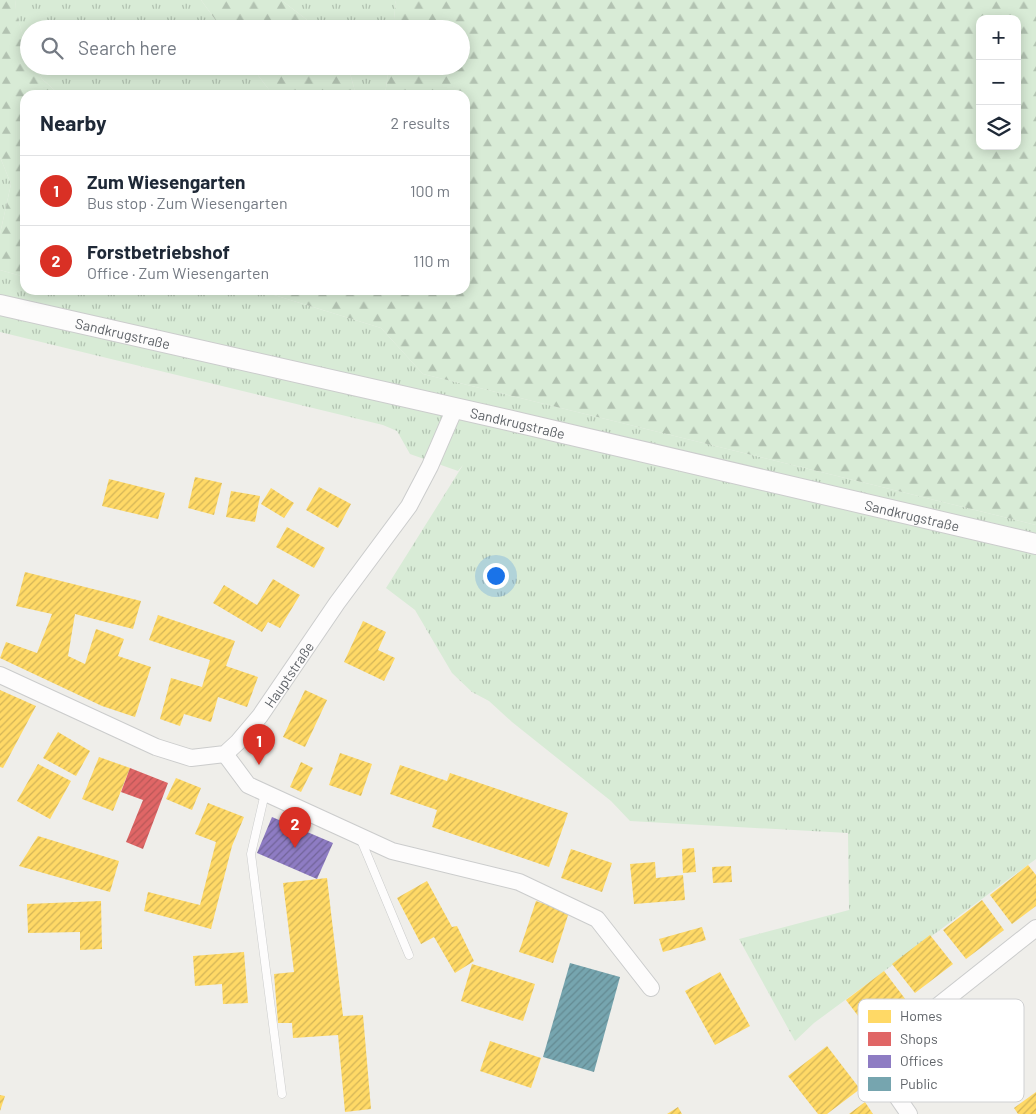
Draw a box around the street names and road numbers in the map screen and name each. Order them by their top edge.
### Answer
street label: Sandkrugstraße [74,314,172,352]
street label: Sandkrugstraße [469,403,567,442]
street label: Sandkrugstraße [863,496,961,534]
street label: Hauptstraße [260,638,317,710]

